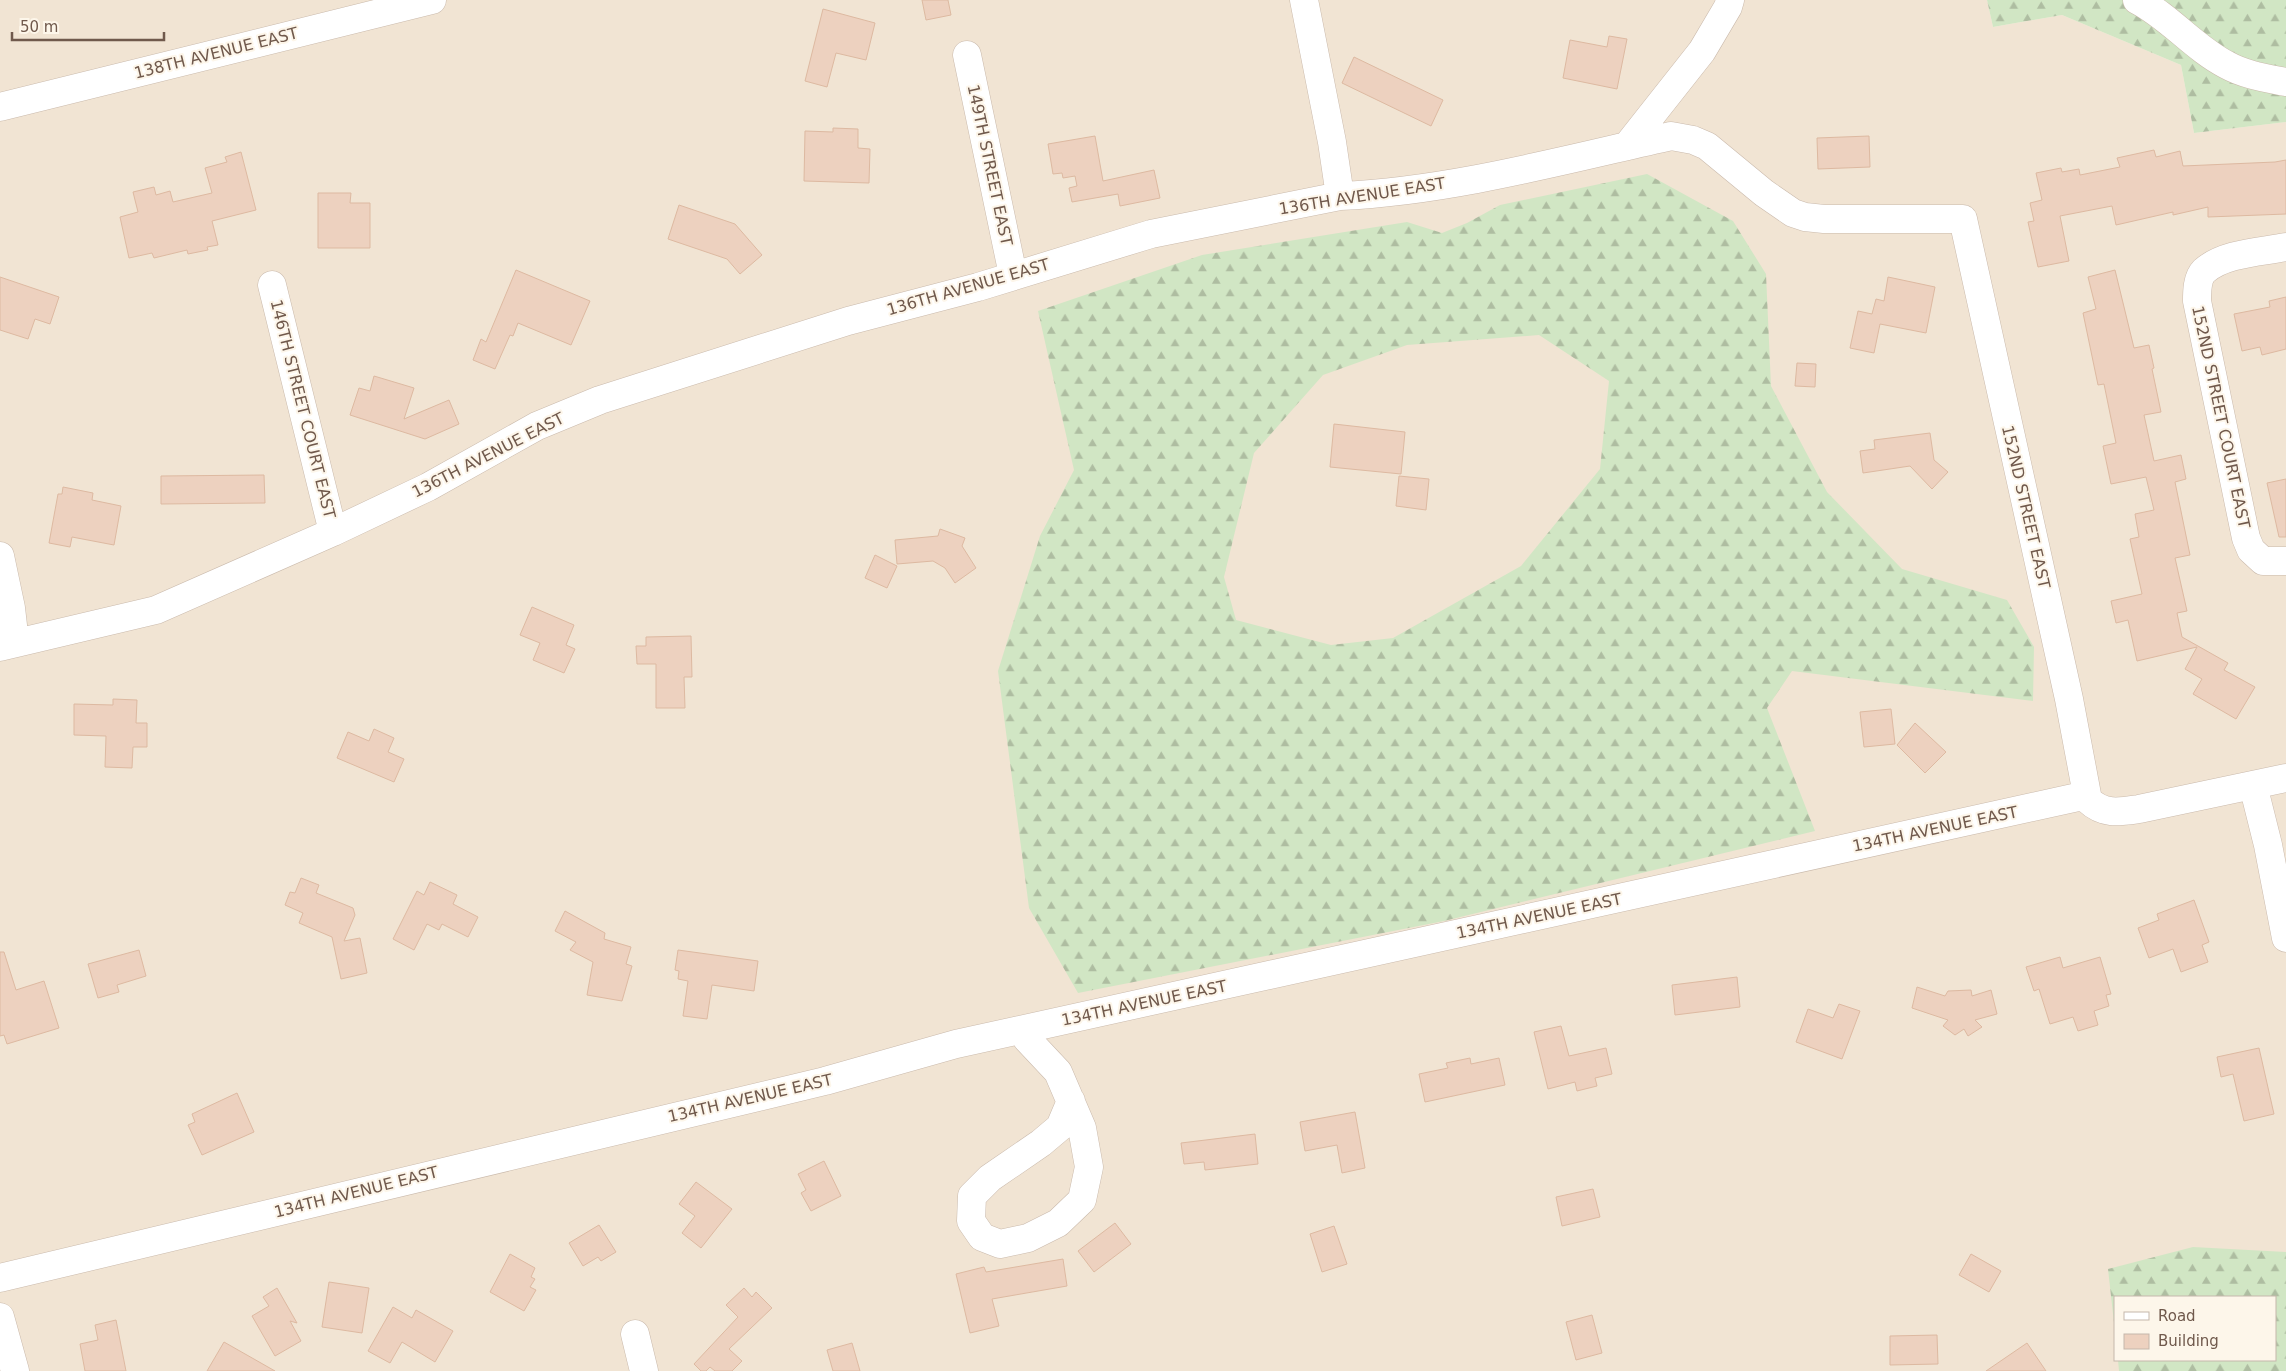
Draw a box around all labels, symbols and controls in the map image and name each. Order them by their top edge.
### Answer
scale bar [12,10,165,42]
text: 50 m [20,18,58,36]
street label: 138TH AVENUE EAST [132,23,300,83]
street label: 149TH STREET EAST [964,83,1016,248]
street label: 136TH AVENUE EAST [1277,173,1447,219]
street label: 136TH AVENUE EAST [885,255,1052,319]
street label: 146TH STREET COURT EAST [267,298,339,521]
street label: 152ND STREET COURT EAST [2188,304,2254,530]
street label: 136TH AVENUE EAST [409,408,567,502]
street label: 152ND STREET EAST [1998,423,2054,591]
street label: 134TH AVENUE EAST [1851,802,2019,856]
street label: 134TH AVENUE EAST [1455,889,1623,943]
street label: 134TH AVENUE EAST [1060,976,1228,1030]
street label: 134TH AVENUE EAST [666,1070,834,1126]
street label: 134TH AVENUE EAST [272,1162,440,1222]
legend [2114,1296,2276,1361]
text: Road [2158,1307,2196,1325]
text: Building [2158,1332,2219,1350]

